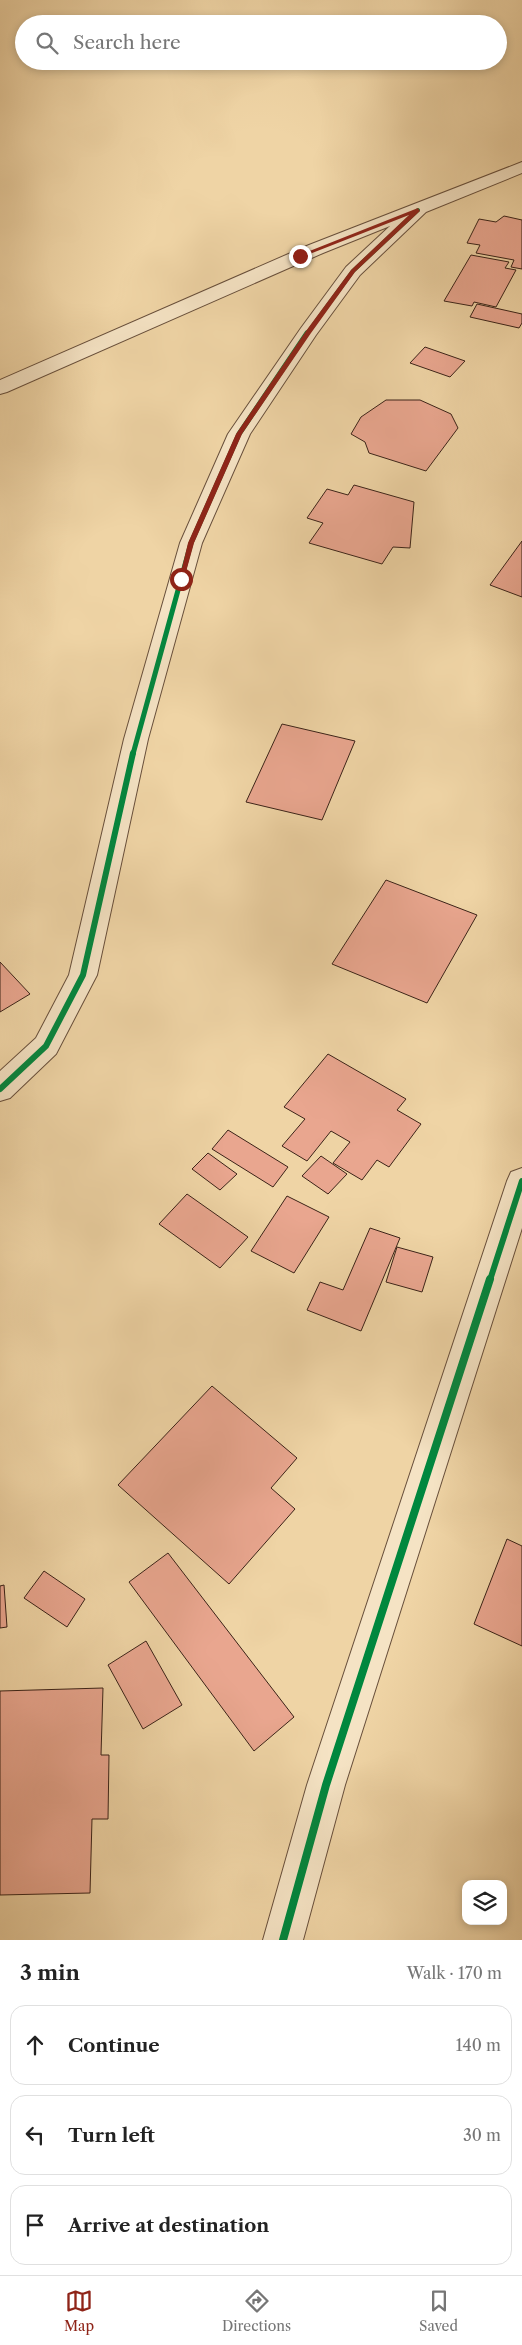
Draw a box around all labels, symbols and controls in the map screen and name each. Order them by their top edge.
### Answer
search box [15,15,507,70]
icon: search [33,29,61,57]
text: Search here [73,31,181,54]
route end [289,245,312,268]
route start [170,568,193,591]
map controls [462,1880,507,1925]
button: layers [462,1880,507,1925]
text: 3 min [20,1960,80,1985]
text: Walk · 170 m [407,1963,502,1983]
icon: ahead [21,2031,49,2059]
text: Continue [68,2034,160,2057]
text: 140 m [456,2035,501,2055]
icon: left [21,2121,49,2149]
text: Turn left [68,2124,155,2147]
text: 30 m [463,2125,501,2145]
icon: arrive [21,2211,49,2239]
text: Arrive at destination [68,2214,269,2237]
tab: Map [64,2287,94,2335]
tab: Directions [222,2287,291,2335]
tab: Saved [419,2287,458,2335]

